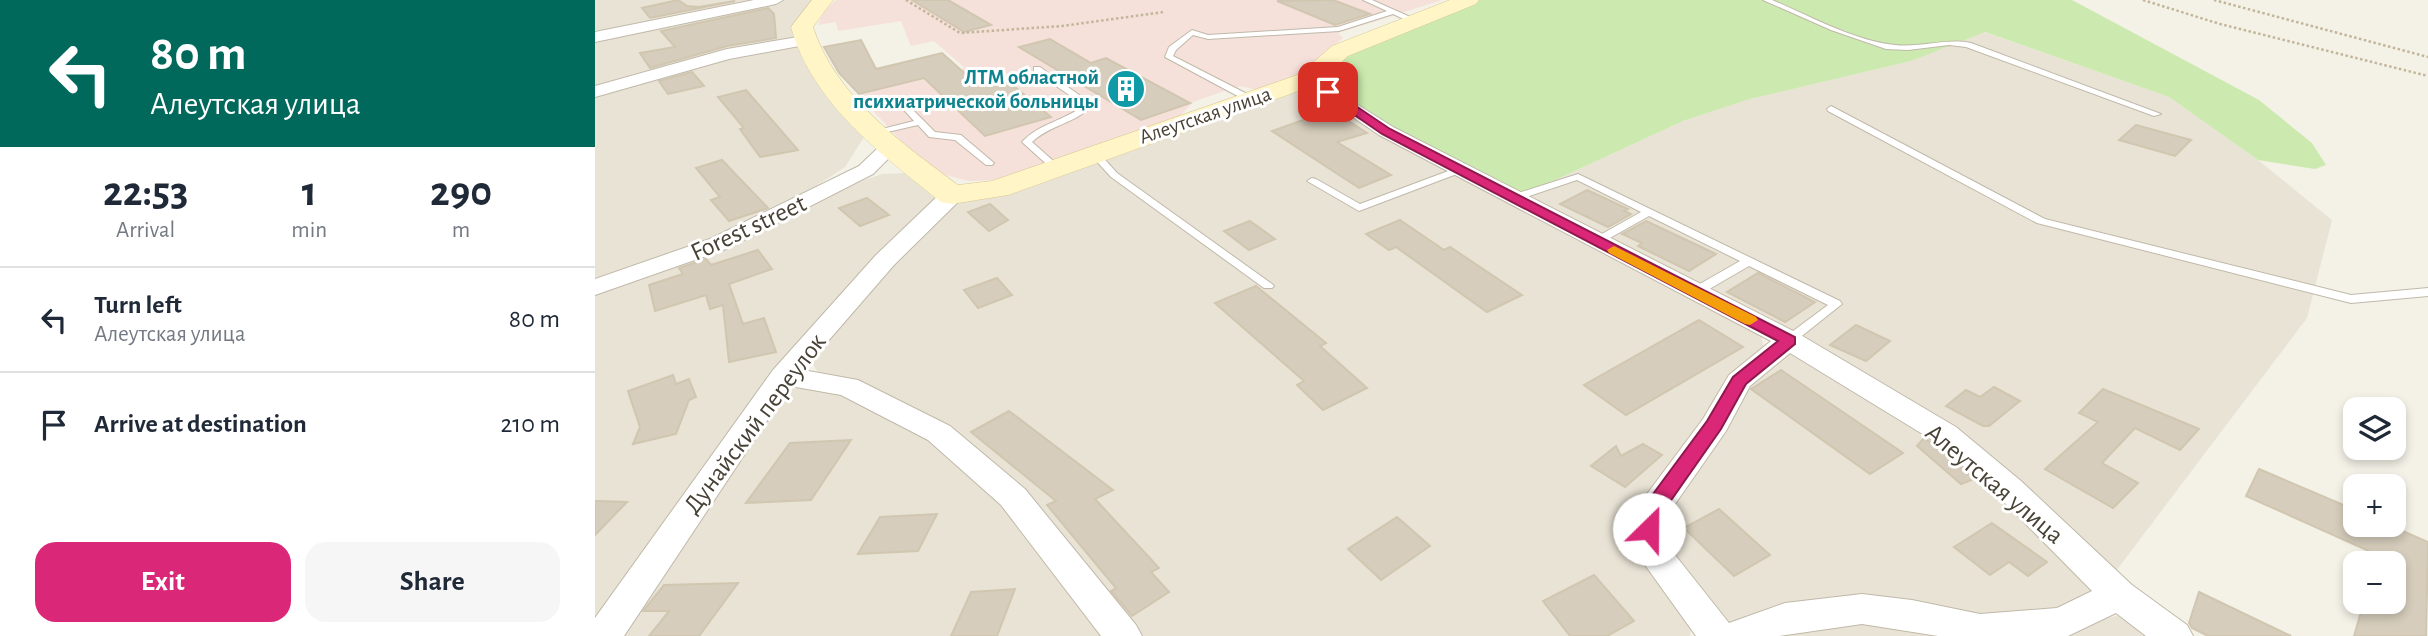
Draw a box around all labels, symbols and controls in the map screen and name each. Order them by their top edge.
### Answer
icon: left [35,28,126,119]
text: 80 m [150,30,247,79]
pin [1298,62,1358,122]
place label: ЛТМ областной психиатрической больницы [853,67,1099,112]
building icon: ЛТМ областной психиатрической больницы [1105,68,1147,110]
icon: arrive [1309,73,1347,111]
street label: Алеутская улица [1136,83,1274,148]
text: Алеутская улица [150,88,361,120]
text: 22:53 [103,171,188,213]
text: 1 [302,171,317,213]
text: 290 [430,171,492,213]
street label: Forest street [687,190,810,266]
text: Arrival [116,219,175,242]
text: min [291,219,327,242]
text: m [452,219,470,242]
text: Turn left [94,292,182,318]
icon: left [35,301,73,339]
text: 80 m [509,306,560,332]
text: Алеутская улица [94,323,245,346]
street label: Дунайский переулок [679,329,831,518]
map controls [2343,397,2406,614]
button: layers [2343,397,2406,460]
icon: arrive [35,406,73,444]
text: Arrive at destination [94,411,307,437]
text: 210 m [500,411,560,437]
street label: Алеутская улица [1920,419,2068,549]
button: + [2343,474,2406,537]
position arrow [1612,492,1686,566]
button: Exit [35,542,291,622]
button: Share [305,542,560,622]
button: − [2343,551,2406,614]

